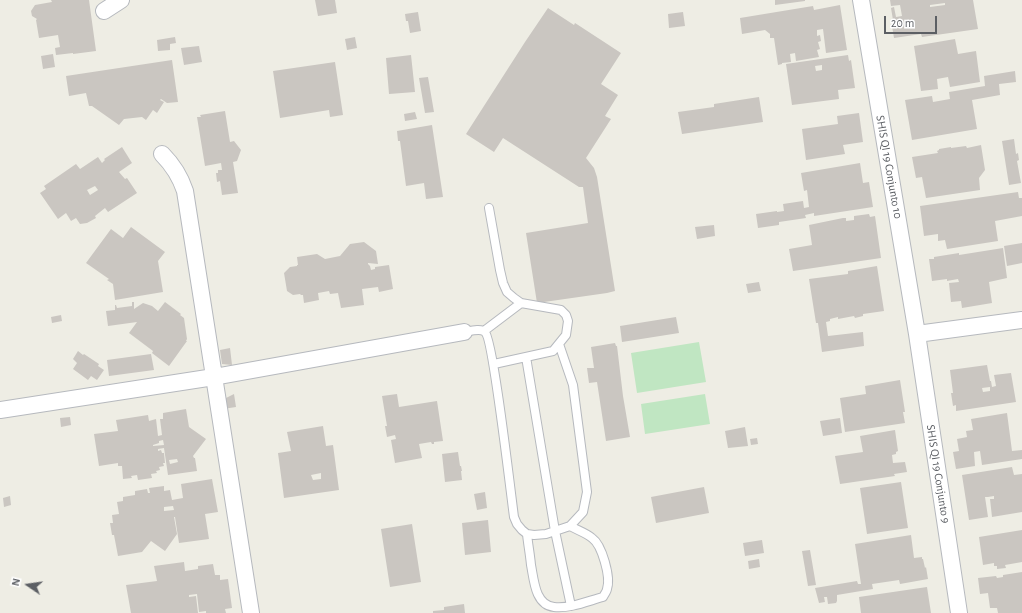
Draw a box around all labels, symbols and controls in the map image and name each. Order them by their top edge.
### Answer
scale bar [886,8,939,34]
text: 20 m [891,17,914,29]
street label: SHIS QI 19 Conjunto 10 [873,114,905,220]
street label: SHIS QI 19 Conjunto 9 [923,424,953,524]
north arrow [8,565,48,605]
text: N [10,577,22,587]

